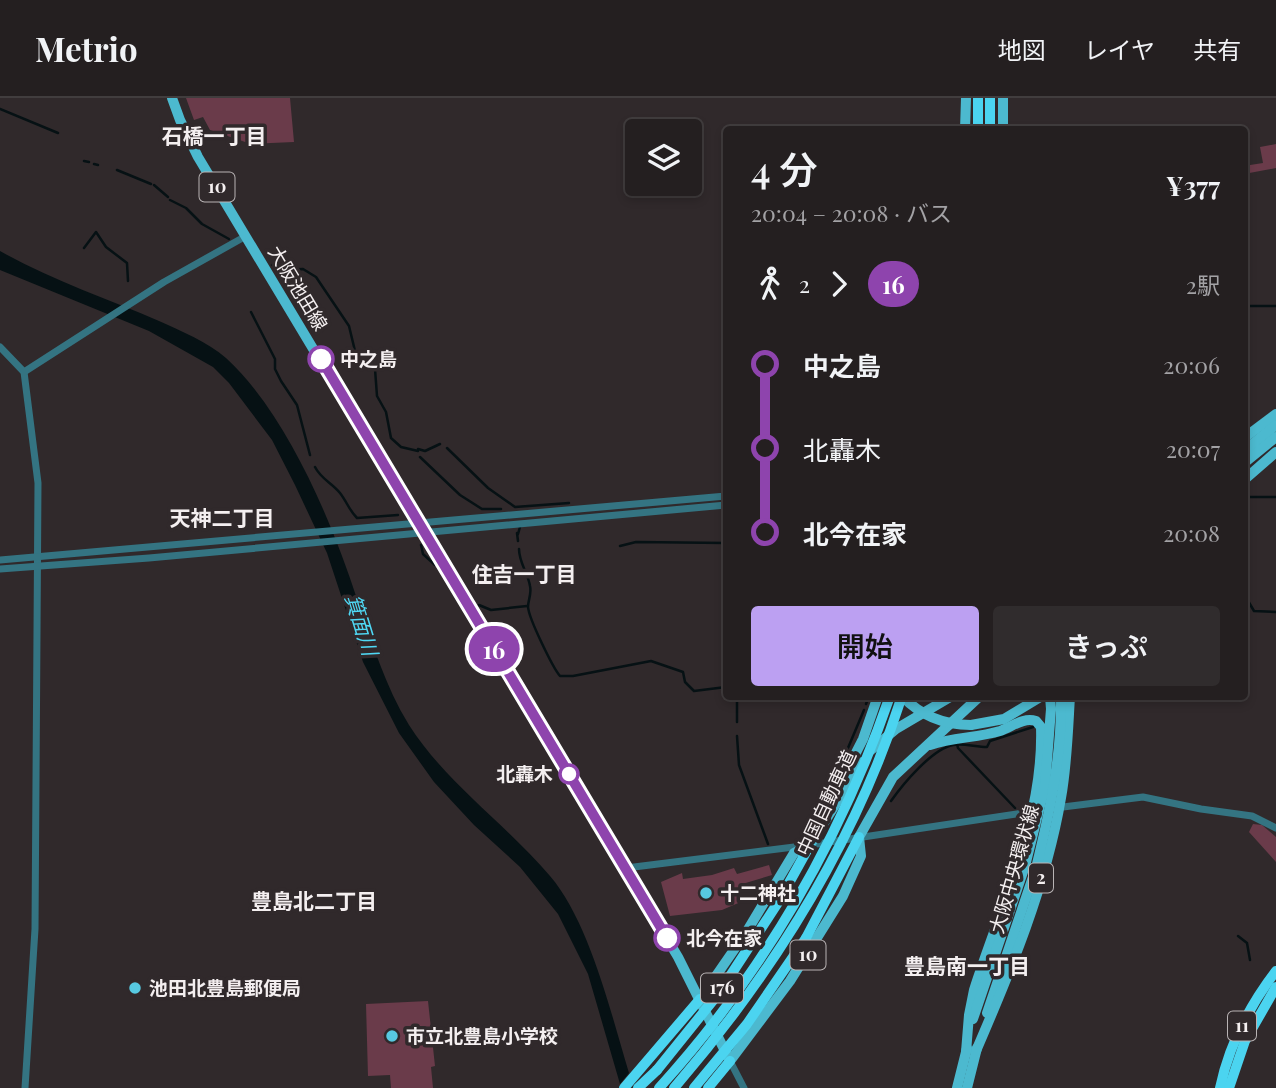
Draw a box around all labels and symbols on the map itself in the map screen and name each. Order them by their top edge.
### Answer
district label: 石橋一丁目 [162,121,267,149]
road number: 10 [200,172,234,202]
street label: 大阪池田線 [263,240,334,335]
place label: 中之島 [340,345,397,371]
marker: 中之島 [308,346,334,372]
district label: 天神二丁目 [170,503,275,531]
district label: 住吉一丁目 [472,559,577,587]
water label: 箕面川 [340,590,386,661]
line badge: 16 [462,626,526,672]
street label: 中国自動車道 [789,745,861,860]
place label: 北轟木 [496,760,553,786]
marker: 北轟木 [559,764,579,784]
street label: 大阪中央環状線 [982,801,1044,936]
road number: 2 [1029,864,1053,892]
place label: 十二神社 [720,879,796,905]
marker: 十二神社 [698,885,714,901]
district label: 豊島北二丁目 [251,886,377,914]
place label: 北今在家 [686,924,762,950]
marker: 北今在家 [654,925,680,951]
road number: 10 [790,940,826,970]
district label: 豊島南一丁目 [904,951,1030,979]
place label: 池田北豊島郵便局 [149,974,301,1000]
road number: 176 [701,974,743,1002]
marker: 池田北豊島郵便局 [127,980,143,996]
road number: 11 [1228,1012,1256,1041]
place label: 市立北豊島小学校 [406,1022,558,1048]
marker: 市立北豊島小学校 [384,1028,400,1044]

